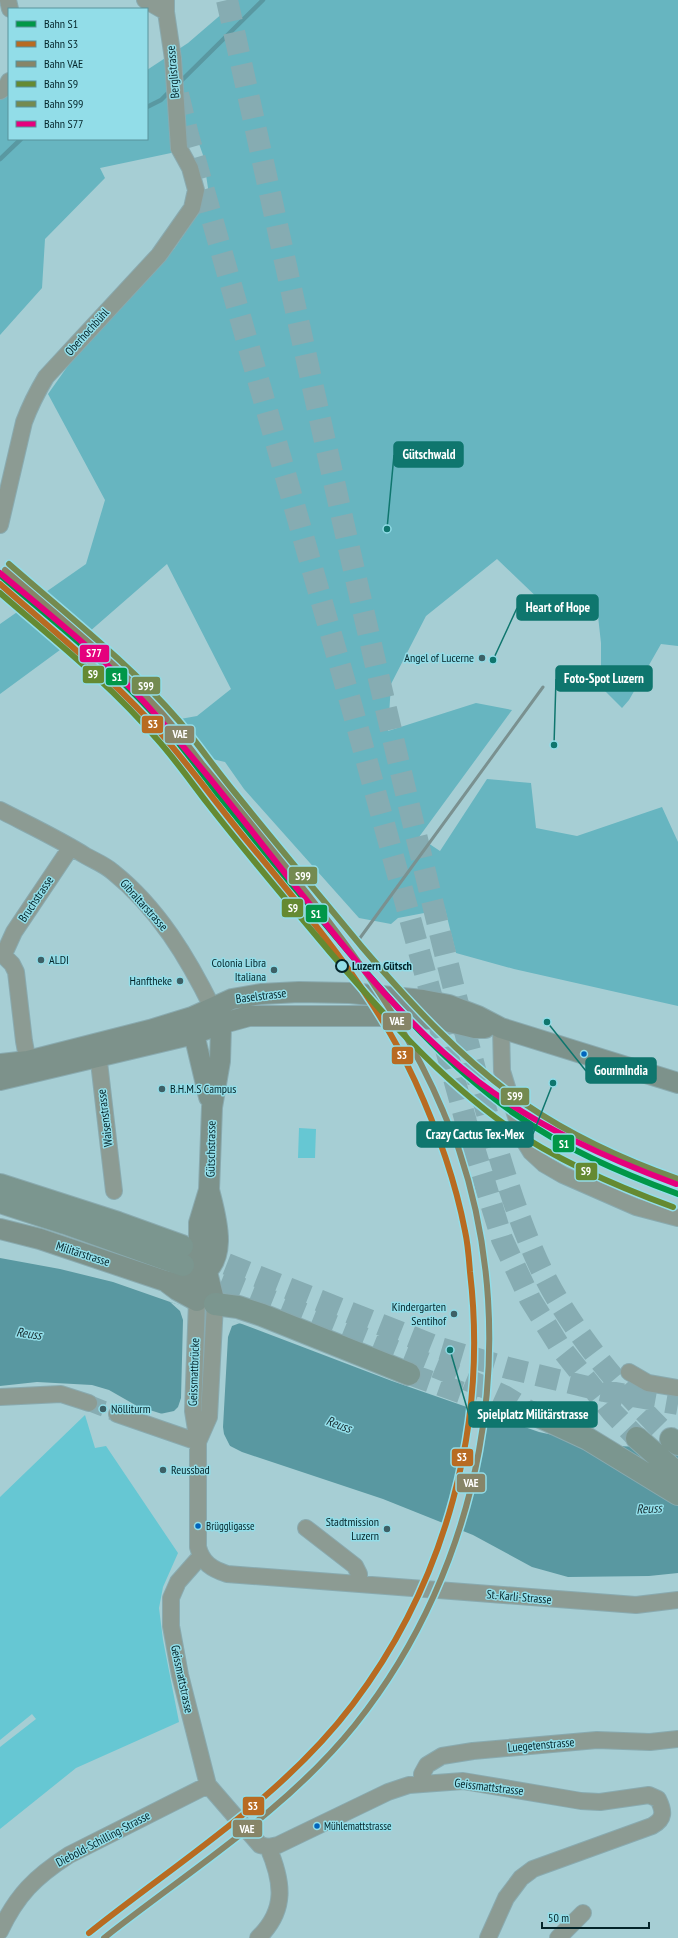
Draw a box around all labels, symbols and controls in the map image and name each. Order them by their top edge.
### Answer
legend [8,8,148,140]
text: Bahn S1 [44,16,78,31]
text: Bahn S3 [44,36,78,51]
street label: Berglistrasse [163,45,182,99]
text: Bahn VAE [44,56,83,71]
text: Bahn S9 [44,76,78,91]
text: Bahn S99 [44,96,83,111]
text: Bahn S77 [44,116,83,131]
street label: Oberhochbühl [61,305,112,358]
callout: Gütschwald [394,442,463,467]
text: Gütschwald [402,446,456,463]
callout: Heart of Hope [517,595,598,620]
text: Heart of Hope [526,599,591,616]
line badge: S77 [79,644,110,663]
text: S77 [86,646,102,660]
place label: Angel of Lucerne [404,650,474,665]
marker: Angel of Lucerne [477,653,487,663]
line badge: S9 [82,665,105,684]
callout: Foto-Spot Luzern [556,666,652,691]
text: S9 [88,667,98,681]
line badge: S1 [105,667,128,686]
text: S1 [112,670,122,684]
text: Foto-Spot Luzern [564,670,644,687]
line badge: S99 [131,676,161,695]
text: S99 [138,679,154,693]
line badge: S3 [141,715,164,734]
text: S3 [148,717,158,731]
line badge: VAE [164,725,195,744]
text: VAE [171,727,188,741]
line badge: S99 [288,866,318,885]
text: S99 [295,869,311,883]
street label: Bruchstrasse [15,873,56,925]
street label: Gibraltarstrasse [117,876,172,934]
line badge: S9 [281,898,304,918]
text: S9 [288,901,298,915]
line badge: S1 [305,904,328,923]
text: S1 [311,907,321,921]
place label: ALDI [49,952,69,967]
marker: ALDI [36,955,46,965]
place label: Colonia Libra Italiana [212,955,266,984]
place label: Luzern Gütsch [352,958,412,973]
marker: Luzern Gütsch [335,959,349,973]
marker: Colonia Libra Italiana [269,965,279,975]
place label: Hanftheke [130,973,172,988]
marker: Hanftheke [175,976,185,986]
street label: Baselstrasse [235,985,287,1006]
line badge: VAE [382,1012,412,1031]
text: VAE [388,1014,405,1028]
line badge: S3 [391,1046,414,1065]
text: S3 [397,1048,407,1062]
unlabelled marker [579,1049,589,1059]
callout: GourmIndia [586,1058,656,1083]
text: GourmIndia [594,1062,648,1079]
place label: B.H.M.S Campus [170,1081,236,1096]
marker: B.H.M.S Campus [157,1084,167,1094]
line badge: S99 [500,1087,530,1106]
street label: Waisenstrasse [94,1088,115,1148]
text: S99 [507,1089,523,1103]
street label: Gütschstrasse [203,1121,218,1177]
callout: Crazy Cactus Tex-Mex [417,1122,533,1147]
text: Crazy Cactus Tex-Mex [426,1126,525,1143]
line badge: S1 [552,1134,575,1153]
text: S1 [559,1137,569,1151]
line badge: S9 [575,1162,598,1181]
text: S9 [581,1164,591,1178]
street label: Militärstrasse [54,1238,112,1269]
place label: Kindergarten Sentihof [392,1299,447,1328]
marker: Kindergarten Sentihof [449,1309,459,1319]
water label: Reuss [15,1323,44,1344]
street label: Geissmattbrücke [185,1338,202,1406]
place label: Nölliturm [111,1401,151,1416]
callout: Spielplatz Militärstrasse [469,1402,597,1427]
marker: Nölliturm [98,1404,108,1414]
text: Spielplatz Militärstrasse [477,1406,589,1423]
water label: Reuss [324,1412,355,1437]
line badge: S3 [451,1448,474,1467]
text: S3 [457,1450,467,1464]
place label: Reussbad [171,1462,210,1477]
marker: Reussbad [158,1465,168,1475]
line badge: VAE [456,1473,486,1493]
text: VAE [462,1476,479,1490]
water label: Reuss [636,1499,664,1518]
place label: Stadtmission Luzern [326,1514,379,1543]
place label: Brüggligasse [206,1519,255,1533]
marker: Brüggligasse [193,1521,203,1531]
marker: Stadtmission Luzern [382,1524,392,1534]
street label: St.-Karli-Strasse [486,1586,552,1607]
street label: Geissmattstrasse [168,1643,197,1714]
street label: Luegetenstrasse [507,1734,575,1755]
street label: Geissmattstrasse [454,1775,524,1798]
line badge: S3 [242,1796,265,1816]
text: S3 [248,1799,258,1813]
street label: Diebold-Schilling-Strasse [53,1807,153,1870]
line badge: VAE [232,1819,263,1838]
place label: Mühlemattstrasse [324,1819,392,1833]
marker: Mühlemattstrasse [312,1821,322,1831]
text: VAE [238,1822,255,1836]
scale bar [542,1904,649,1930]
text: 50 m [548,1910,569,1925]

